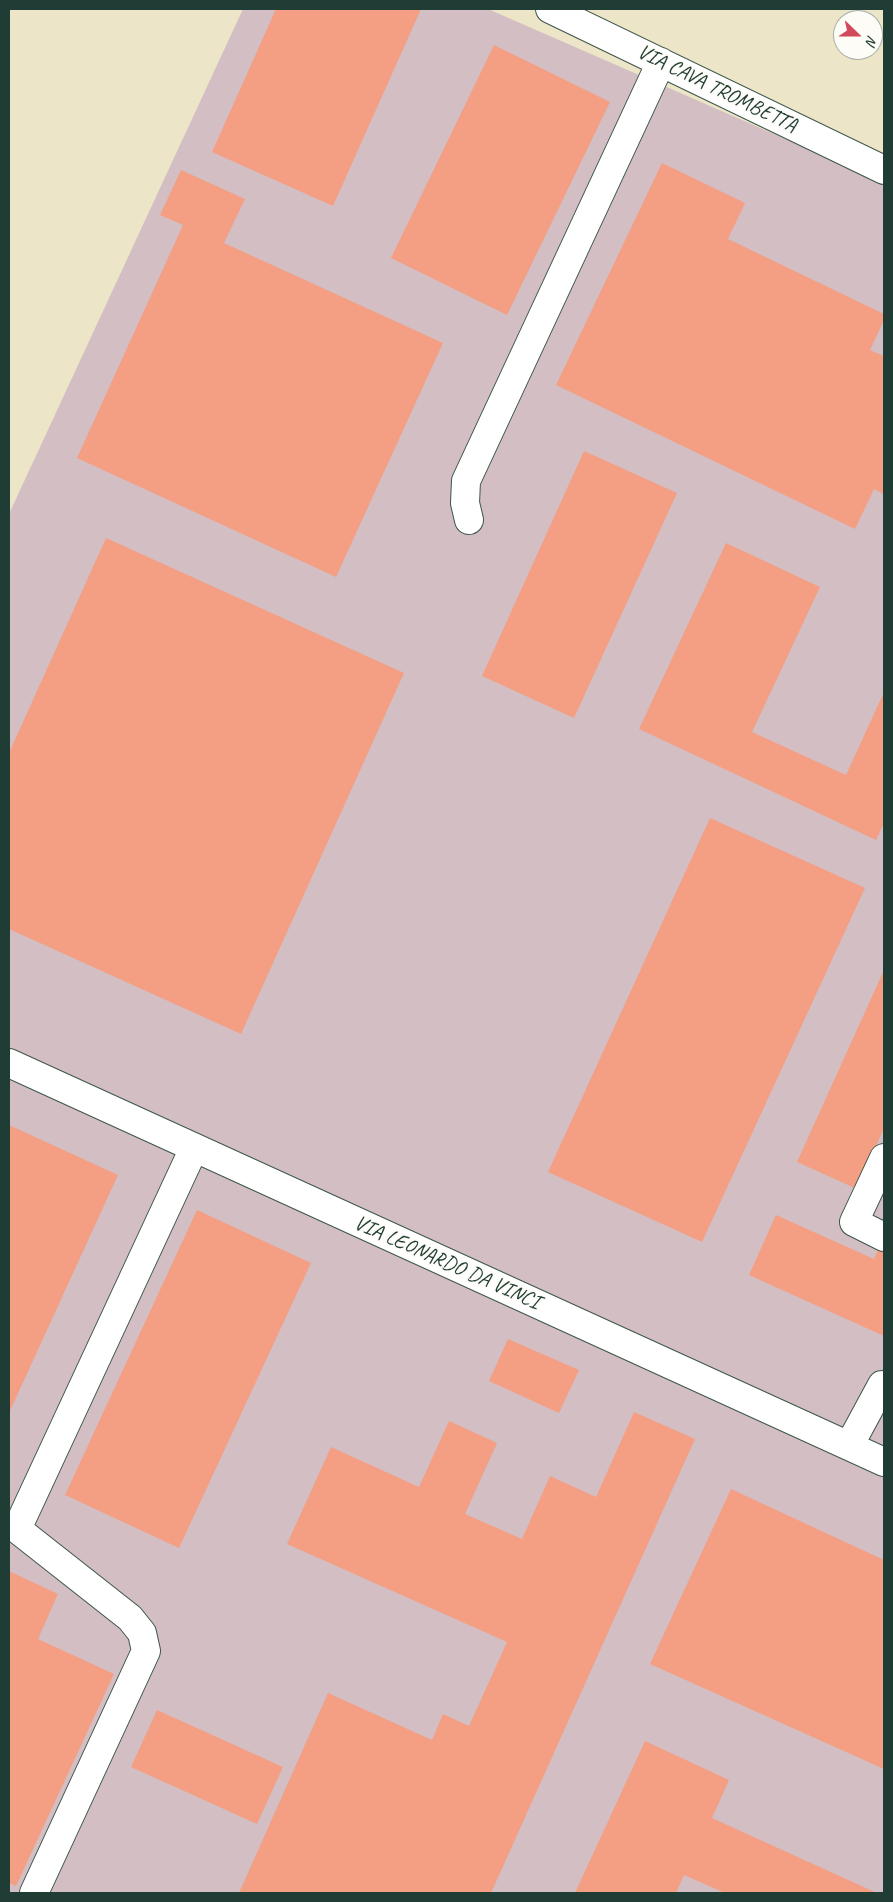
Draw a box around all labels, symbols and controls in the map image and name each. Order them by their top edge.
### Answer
north arrow [833,10,883,60]
text: N [862,33,881,48]
street label: VIA CAVA TROMBETTA [633,39,801,139]
street label: VIA LEONARDO DA VINCI [350,1211,544,1315]

